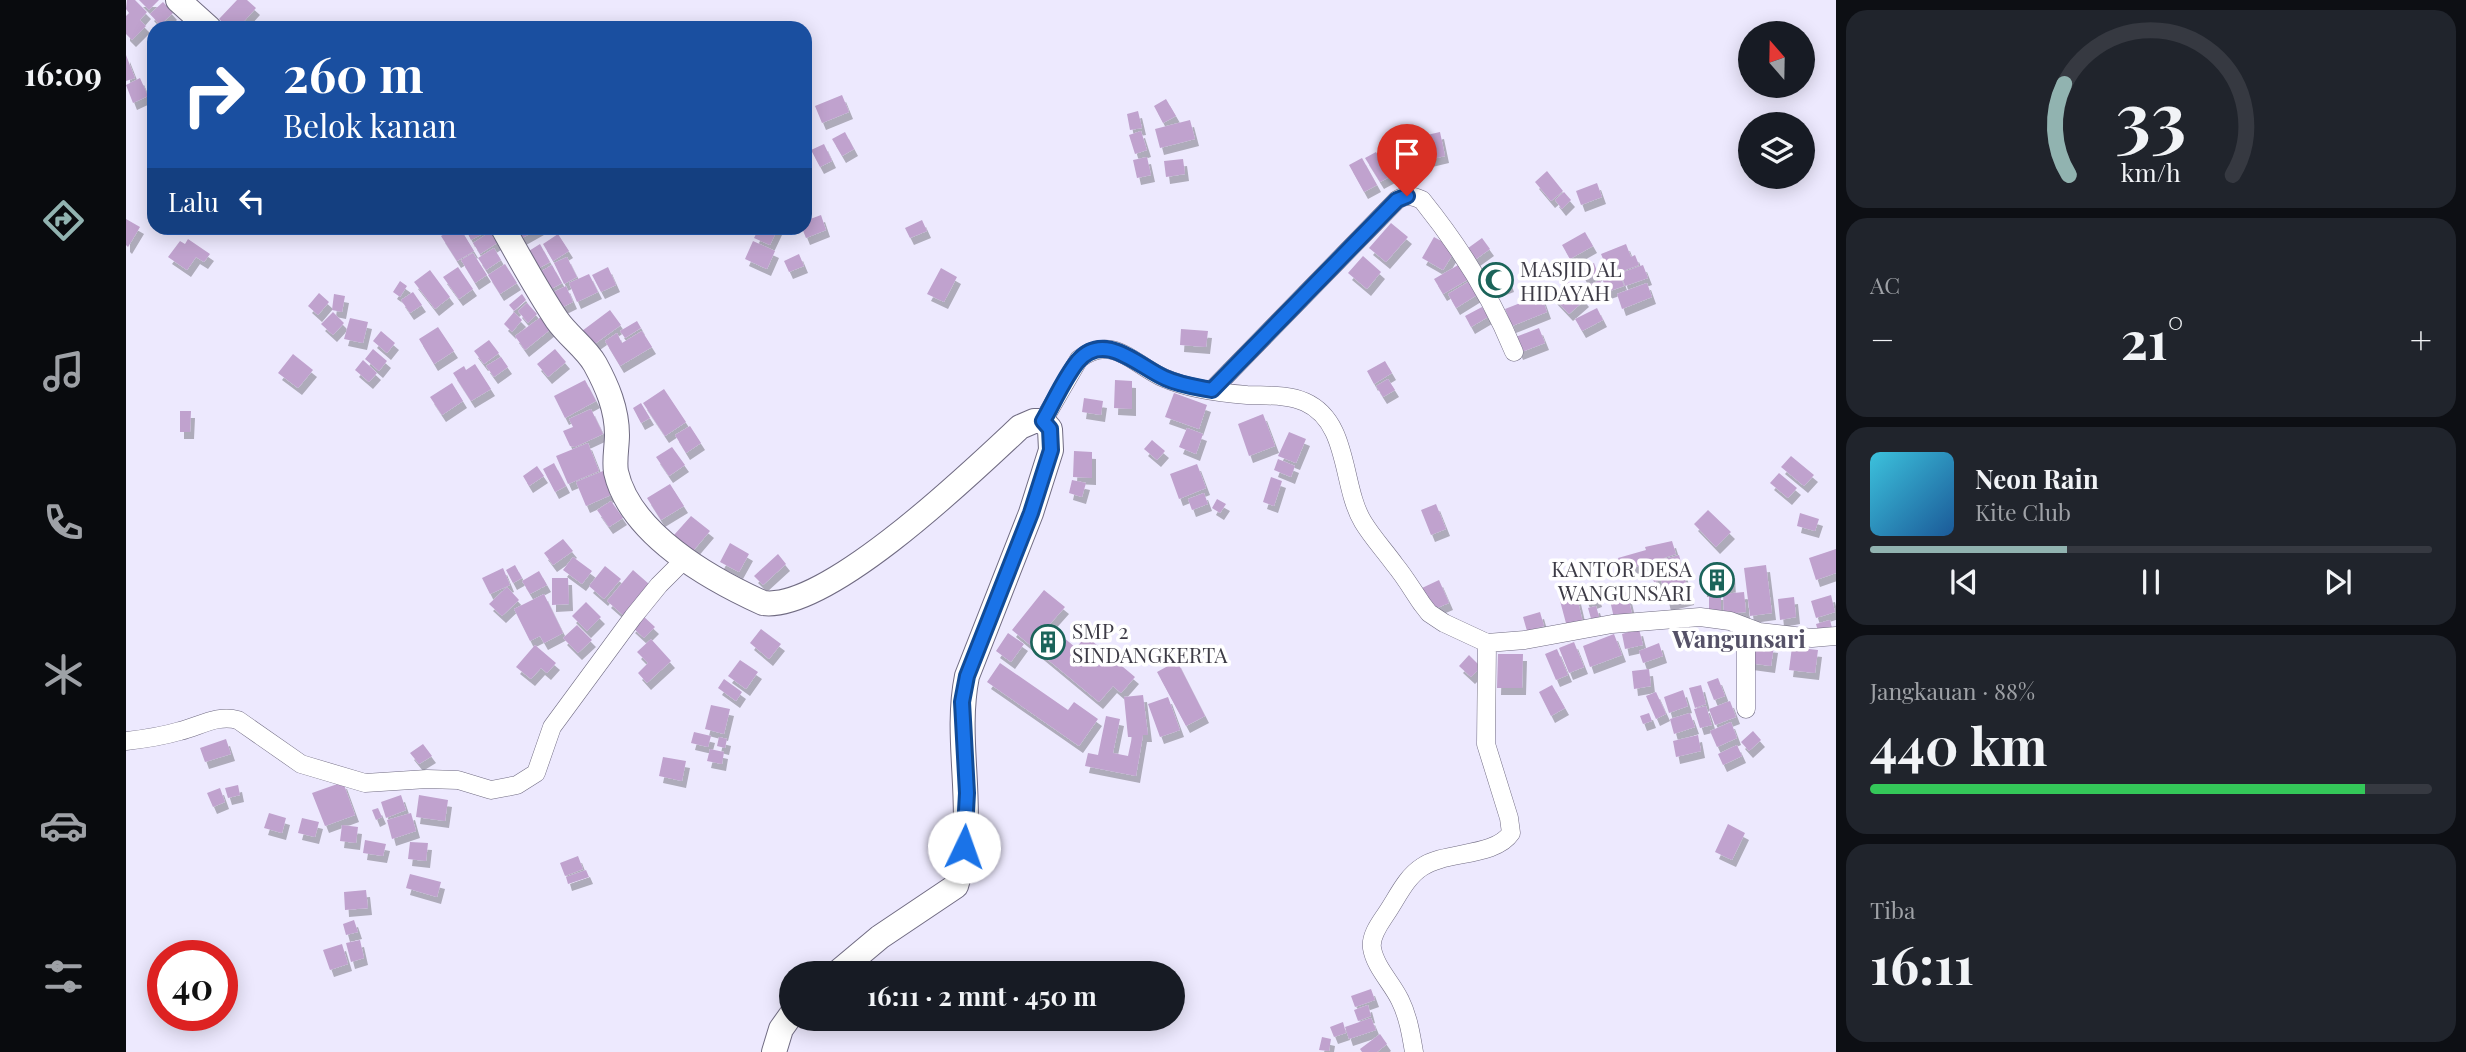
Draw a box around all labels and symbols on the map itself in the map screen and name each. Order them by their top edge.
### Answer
north arrow [1738,21,1815,98]
pin [1377,124,1437,196]
place label: MASJID AL HIDAYAH [1520,254,1622,306]
mosque icon: MASJID AL HIDAYAH [1477,261,1515,299]
place label: KANTOR DESA WANGUNSARI [1551,554,1693,606]
building icon: KANTOR DESA WANGUNSARI [1698,561,1736,599]
place label: SMP 2 SINDANGKERTA [1072,616,1228,668]
district label: Wangunsari [1671,622,1806,654]
building icon: SMP 2 SINDANGKERTA [1029,623,1067,661]
position arrow [927,810,1001,884]
speed limit sign: 40 [147,940,238,1031]

